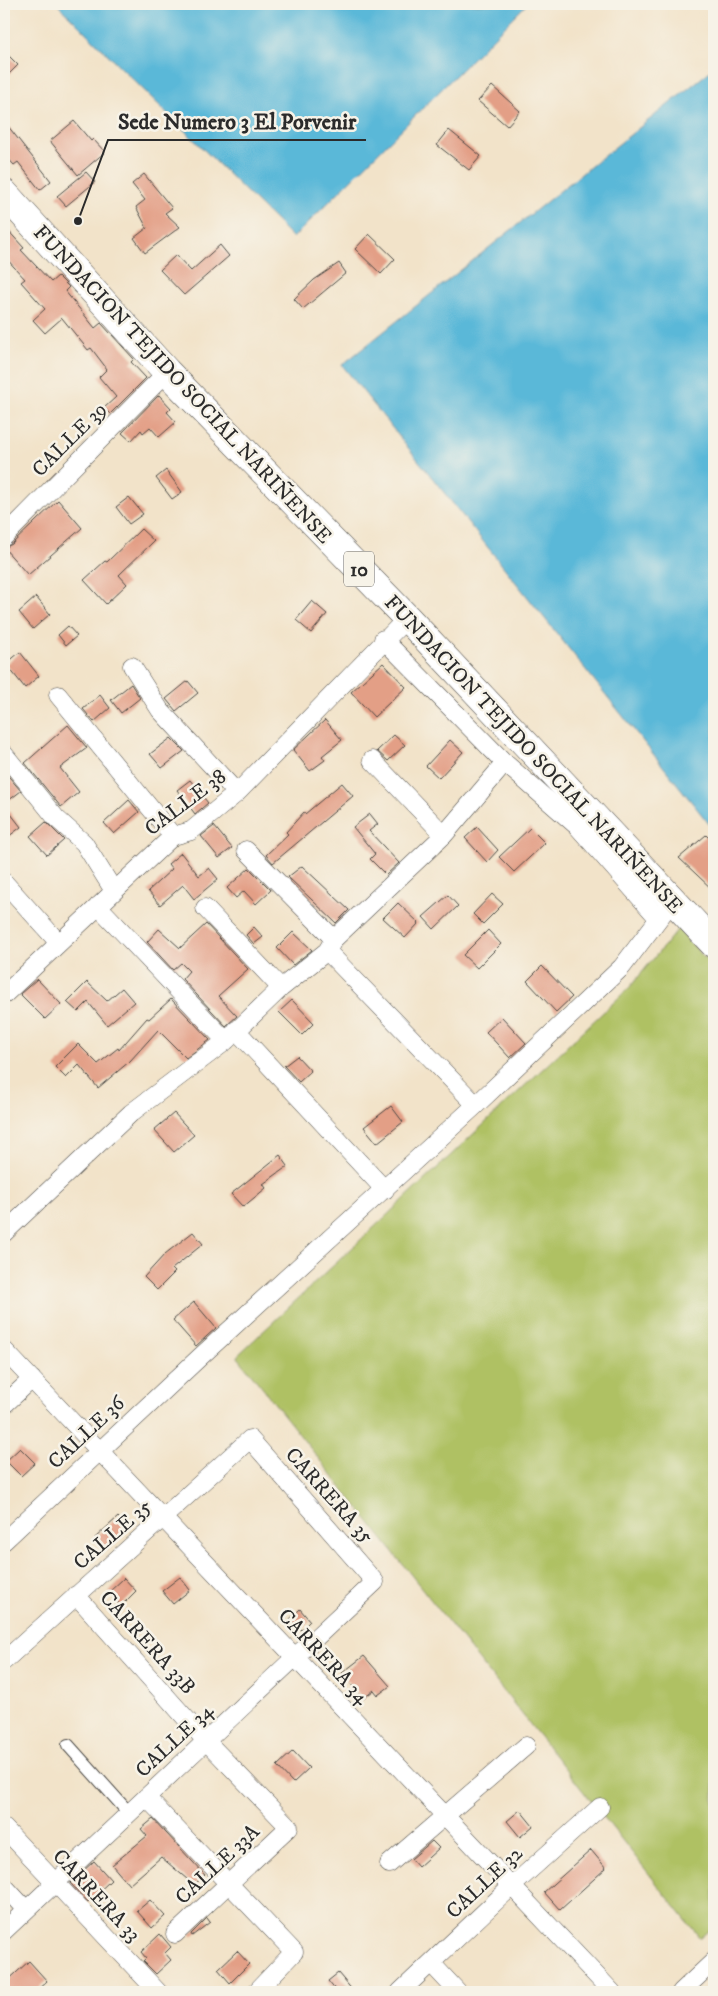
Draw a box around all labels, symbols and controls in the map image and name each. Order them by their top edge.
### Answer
callout: Sede Numero 3 El Porvenir [108,103,366,140]
text: Sede Numero 3 El Porvenir [118,109,357,136]
street label: FUNDACION TEJIDO SOCIAL NARIÑENSE [27,219,339,549]
street label: CALLE 39 [27,397,113,483]
road number: 10 [344,552,374,586]
street label: FUNDACION TEJIDO SOCIAL NARIÑENSE [378,589,690,919]
street label: CALLE 38 [140,764,231,842]
street label: CALLE 36 [43,1390,131,1475]
street label: CARRERA 35 [279,1442,379,1549]
street label: CALLE 35 [68,1494,157,1576]
street label: CARRERA 33B [94,1585,201,1700]
street label: CARRERA 34 [272,1603,375,1711]
street label: CALLE 34 [130,1698,220,1783]
street label: CALLE 33A [170,1819,266,1910]
street label: CALLE 32 [441,1840,529,1925]
street label: CARRERA 33 [47,1844,146,1948]

